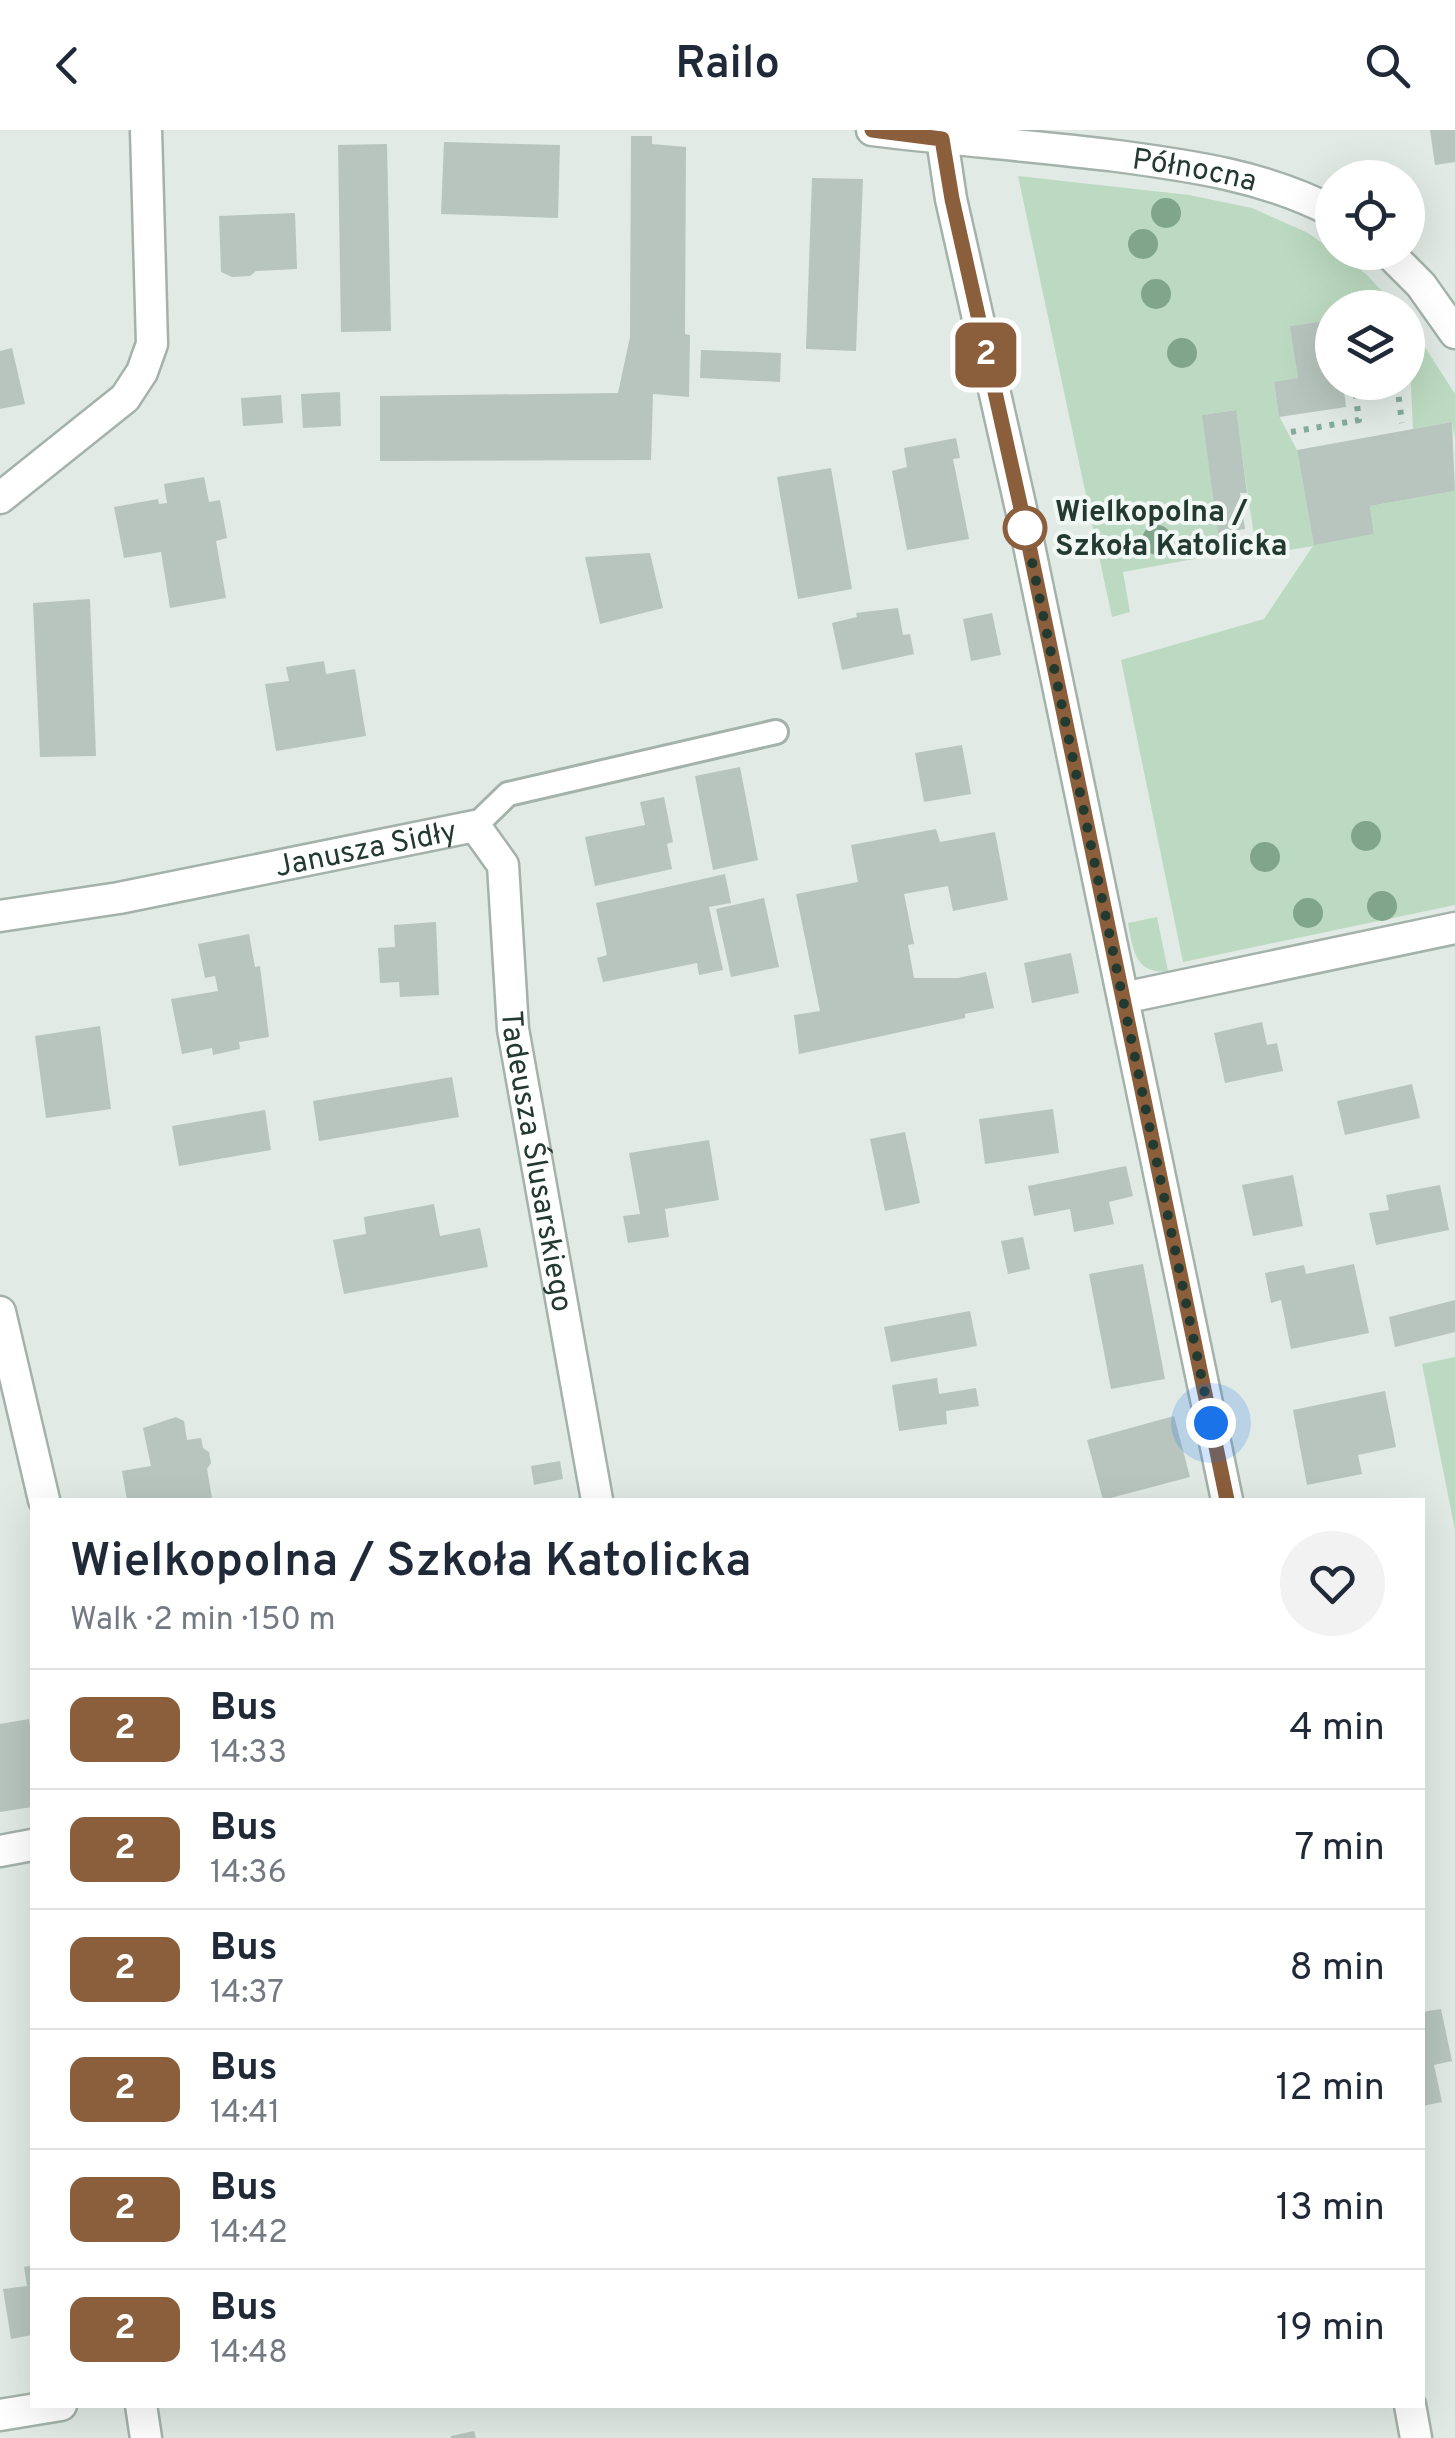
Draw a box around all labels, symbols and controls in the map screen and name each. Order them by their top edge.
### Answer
text: Railo [675,37,780,94]
icon: back [40,38,95,93]
icon: search [1360,38,1415,93]
street label: Północna [1130,142,1260,202]
map controls [1315,160,1425,400]
button: locate [1315,160,1425,270]
button: layers [1315,290,1425,400]
line badge: 2 [954,322,1018,388]
text: 2 [975,333,997,377]
place label: Wielkopolna / Szkoła Katolicka [1055,495,1288,566]
marker: Wielkopolna / Szkoła Katolicka [1004,507,1046,549]
street label: Janusza Sidły [272,814,460,887]
street label: Tadeusza Ślusarskiego [491,1009,579,1315]
your location [1186,1398,1236,1448]
button: heart [1280,1531,1385,1636]
text: Wielkopolna / Szkoła Katolicka [70,1533,751,1593]
text: Walk · 2 min · 150 m [70,1601,336,1641]
text: Bus [210,1685,277,1734]
text: 4 min [1289,1705,1385,1754]
text: 2 [114,1707,136,1751]
text: 14:33 [210,1734,287,1774]
text: Bus [210,1805,277,1854]
text: 7 min [1295,1825,1385,1874]
text: 2 [114,1827,136,1871]
text: 14:36 [210,1854,287,1894]
text: Bus [210,1925,277,1974]
text: 8 min [1290,1945,1385,1994]
text: 2 [114,1947,136,1991]
text: 14:37 [210,1974,284,2014]
text: Bus [210,2045,277,2094]
text: 12 min [1275,2065,1385,2114]
text: 2 [114,2067,136,2111]
text: 14:41 [210,2094,280,2134]
text: Bus [210,2165,277,2214]
text: 13 min [1276,2185,1385,2234]
text: 2 [114,2187,136,2231]
text: 14:42 [210,2214,288,2254]
text: Bus [210,2285,277,2334]
text: 19 min [1276,2305,1385,2354]
text: 2 [114,2307,136,2351]
text: 14:48 [210,2334,288,2374]

